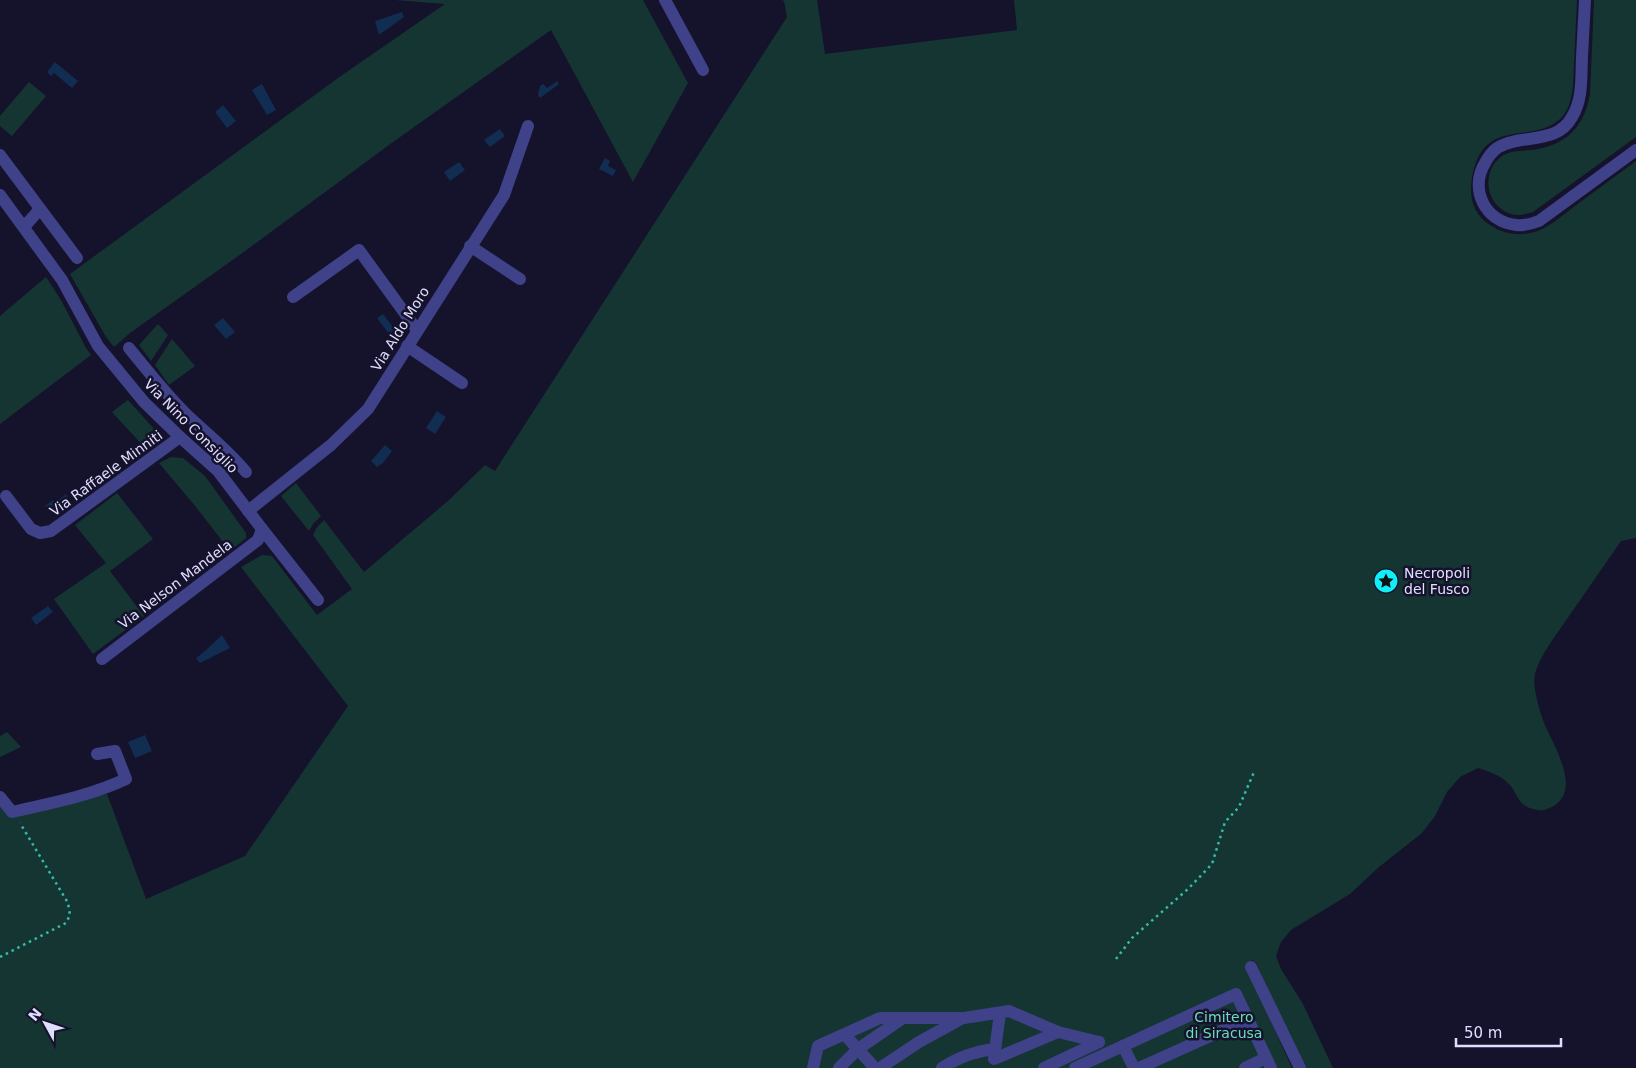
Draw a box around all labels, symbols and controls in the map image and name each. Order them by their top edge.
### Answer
street label: Via Aldo Moro [368,284,432,374]
street label: Via Nino Consiglio [141,376,241,476]
street label: Via Raffaele Minniti [47,427,165,519]
street label: Via Nelson Mandela [115,536,235,632]
place label: Necropoli del Fusco [1404,565,1470,597]
place icon: Necropoli del Fusco [1373,568,1399,594]
north arrow [20,998,70,1048]
text: N [25,1005,45,1024]
park label: Cimitero di Siracusa [1186,1009,1262,1041]
scale bar [1456,1016,1561,1048]
text: 50 m [1464,1024,1502,1042]

